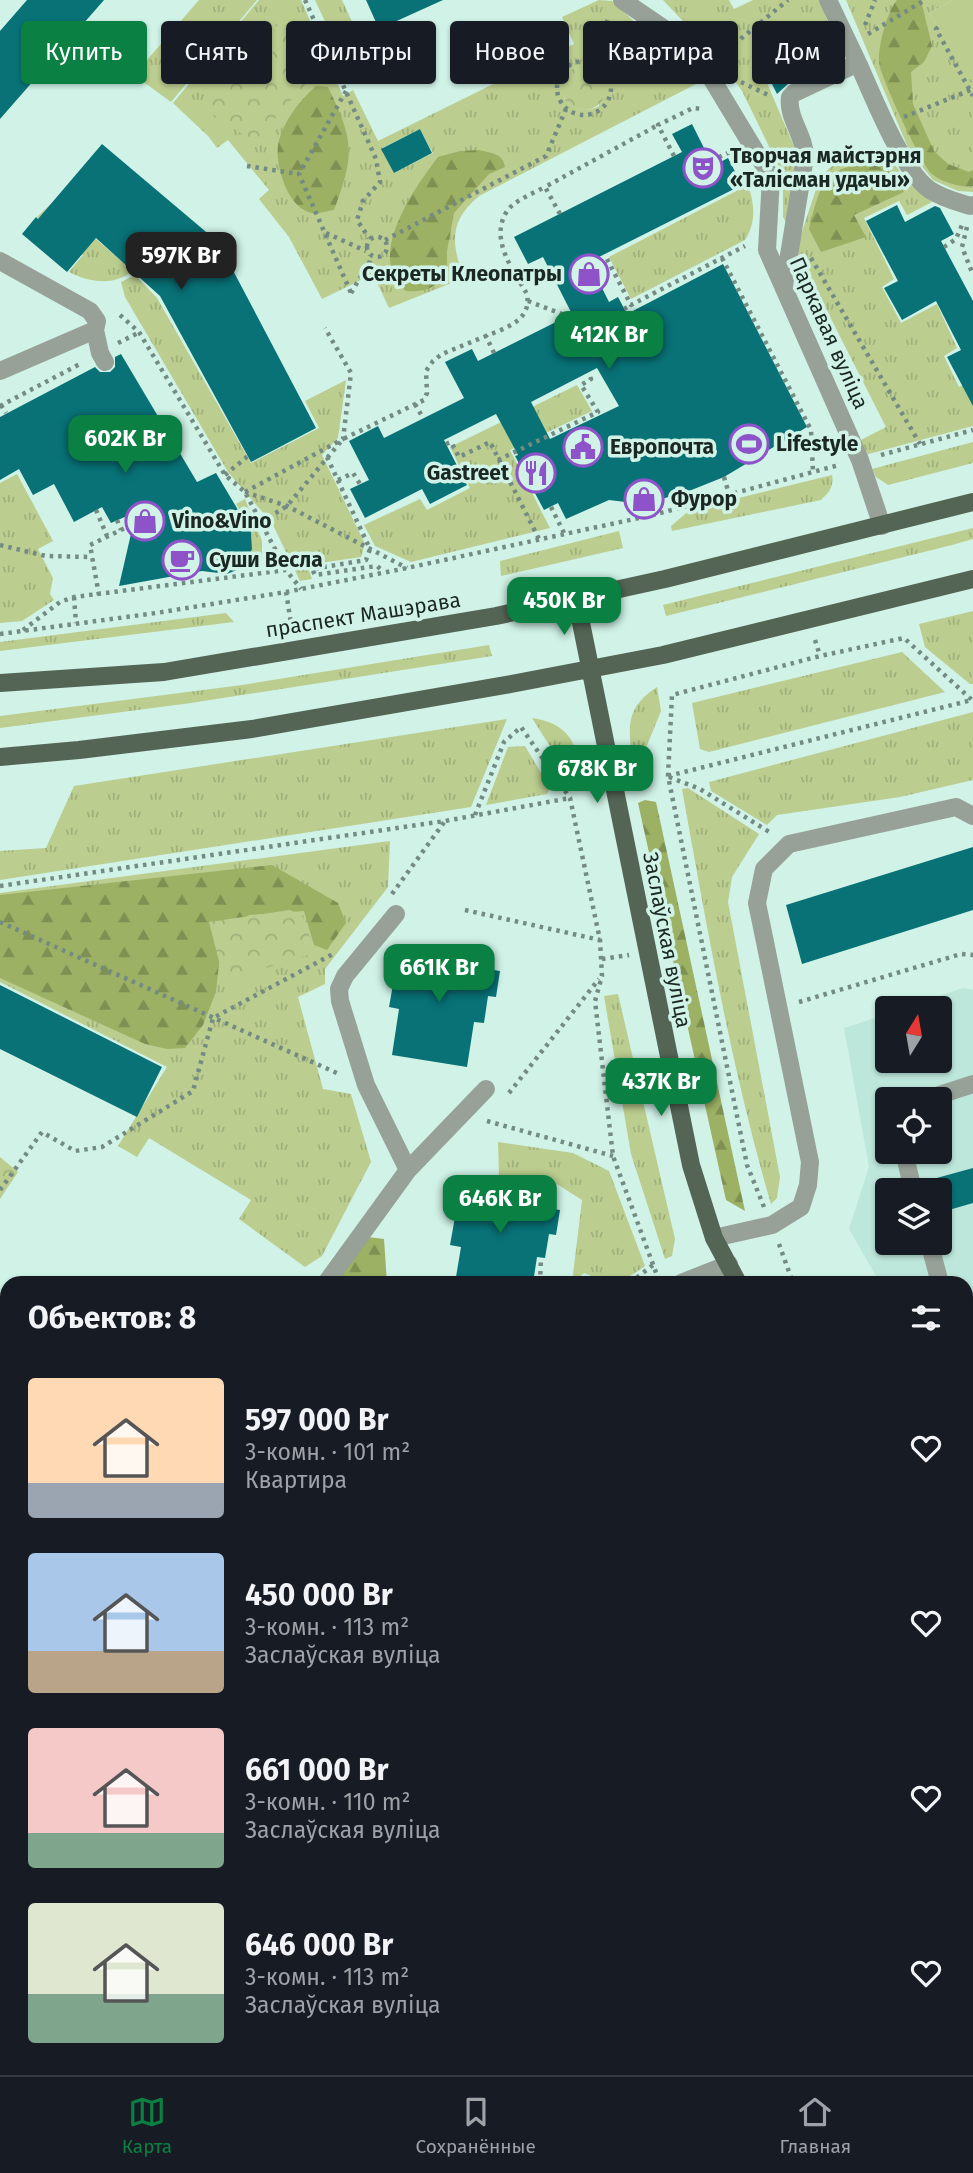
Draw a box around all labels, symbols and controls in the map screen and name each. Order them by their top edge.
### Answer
chip: Купить [21,21,147,84]
chip: Снять [161,21,272,84]
chip: Фильтры [286,21,436,84]
chip: Новое [450,21,569,84]
chip: Квартира [583,21,738,84]
chip: Дом [752,21,845,84]
place label: Творчая майстэрня «Талісман удачы» [730,143,922,193]
theatre icon: Творчая майстэрня «Талісман удачы» [682,147,724,189]
pin: 597K Br [116,232,246,292]
text: 597K Br [142,241,220,269]
shop icon: Секреты Клеопатры [568,253,610,295]
street label: Паркавая вуліца [784,253,874,413]
place label: Секреты Клеопатры [362,261,562,287]
pin: 412K Br [544,312,674,371]
text: 412K Br [570,320,648,348]
pin: 602K Br [60,416,190,475]
sports icon: Lifestyle [728,423,770,465]
text: 602K Br [84,424,166,452]
public building icon: Европочта [562,426,604,468]
place label: Lifestyle [776,431,859,457]
place label: Европочта [610,434,714,460]
restaurant icon: Gastreet [515,452,557,494]
place label: Gastreet [427,460,510,486]
shop icon: Фурор [623,478,665,520]
place label: Фурор [671,486,737,512]
shop icon: Vino&Vino [124,500,166,542]
place label: Vino&Vino [171,508,272,534]
cafe icon: Суши Весла [161,539,203,581]
place label: Суши Весла [209,547,323,573]
pin: 450K Br [499,578,629,637]
text: 450K Br [523,586,605,614]
street label: праспект Машэрава [264,587,462,643]
pin: 678K Br [532,746,662,805]
text: 678K Br [557,754,637,782]
street label: Заслаўская вуліца [637,850,697,1030]
pin: 661K Br [374,944,504,1004]
text: 661K Br [400,953,478,981]
north arrow [875,996,952,1073]
map controls [875,996,952,1255]
pin: 437K Br [596,1058,726,1118]
text: 437K Br [622,1067,700,1095]
button: locate [875,1087,952,1164]
pin: 646K Br [435,1176,565,1235]
button: layers [875,1178,952,1255]
text: 646K Br [459,1184,541,1212]
icon: filters [907,1299,945,1337]
text: Объектов: 8 [28,1300,196,1336]
text: 597 000 Br [245,1402,389,1438]
icon: home [84,1406,168,1490]
icon: heart [907,1429,945,1467]
text: 3-комн. · 101 m² [245,1438,410,1466]
text: Квартира [245,1466,347,1494]
text: 450 000 Br [245,1577,393,1613]
icon: home [84,1581,168,1665]
icon: heart [907,1604,945,1642]
text: 3-комн. · 113 m² [245,1613,409,1641]
text: Заслаўская вуліца [245,1641,440,1669]
text: 661 000 Br [245,1752,389,1788]
icon: home [84,1756,168,1840]
icon: heart [907,1779,945,1817]
text: 3-комн. · 110 m² [245,1788,411,1816]
text: Заслаўская вуліца [245,1816,440,1844]
text: 646 000 Br [245,1927,393,1963]
icon: home [84,1931,168,2015]
icon: heart [907,1954,945,1992]
text: 3-комн. · 113 m² [245,1963,409,1991]
text: Заслаўская вуліца [245,1991,440,2019]
tab: Карта [122,2093,172,2158]
tab: Сохранённые [416,2093,536,2158]
tab: Главная [779,2093,851,2158]

